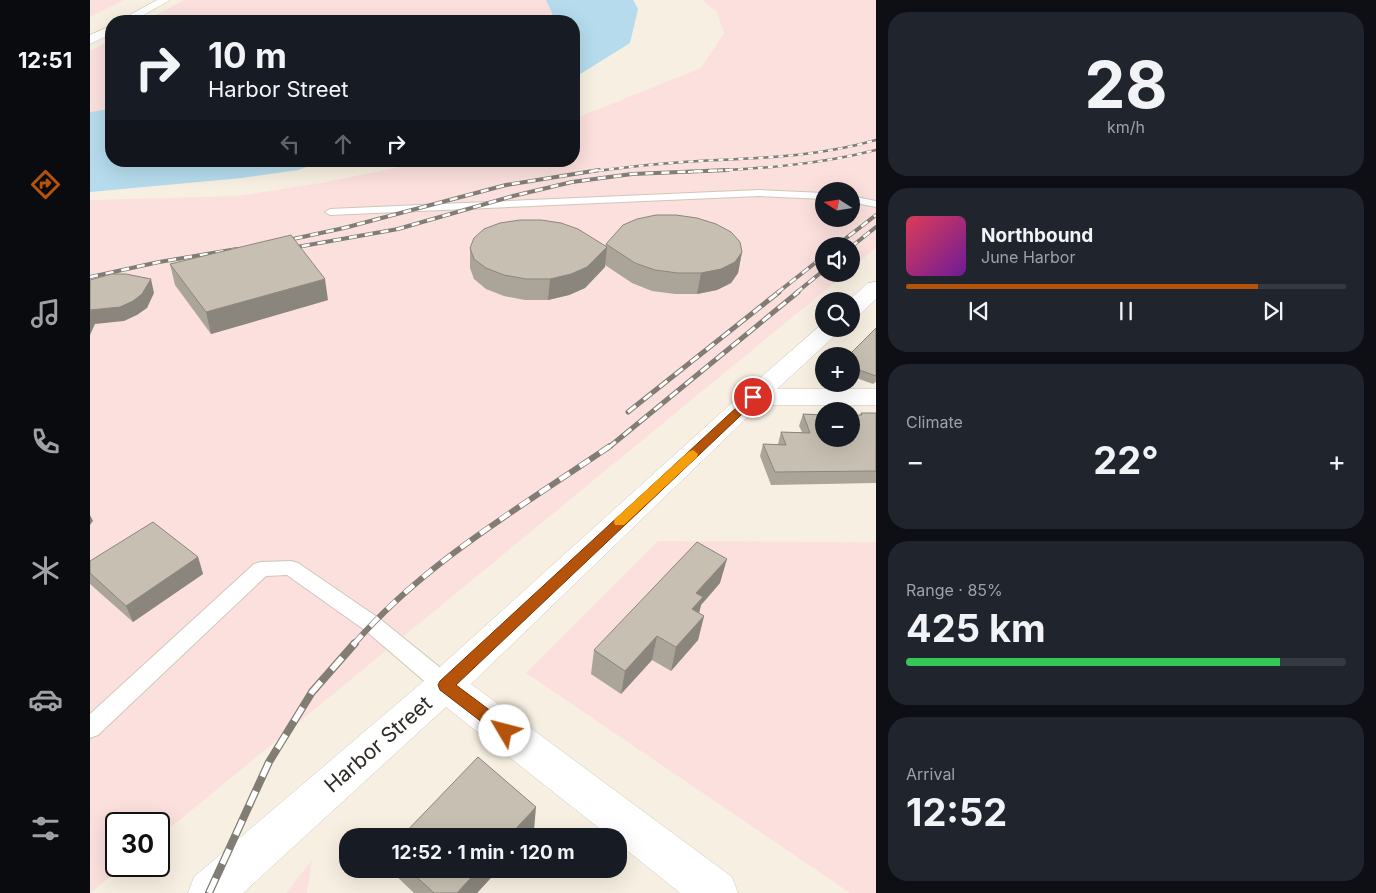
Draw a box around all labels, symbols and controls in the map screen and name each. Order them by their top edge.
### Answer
text: 10 m [208,34,287,76]
icon: right [125,35,190,100]
text: 28 [1084,45,1168,124]
text: 12:51 [18,47,72,73]
text: Harbor Street [208,76,349,102]
text: km/h [1107,117,1145,137]
icon: left [276,130,304,158]
icon: ahead [329,130,357,158]
icon: right [382,130,410,158]
icon: directions [28,167,63,202]
north arrow [815,182,860,228]
map controls [815,182,860,447]
text: Northbound [981,224,1093,247]
button: sound [815,237,860,282]
text: June Harbor [981,247,1075,267]
button: search [815,292,860,337]
icon: music [28,296,63,331]
icon: previous [965,297,993,325]
icon: pause [1112,297,1140,325]
icon: next [1259,297,1287,325]
button: + [815,347,860,392]
pin [732,376,774,418]
icon: arrive [739,383,767,411]
button: − [815,402,860,447]
text: Climate [906,412,963,432]
icon: phone [28,424,63,459]
text: 22° [1093,437,1159,483]
text: − [906,444,925,478]
text: + [1327,444,1346,478]
icon: climate [28,553,63,588]
text: Range · 85% [906,580,1003,600]
text: 425 km [906,605,1046,651]
icon: car [28,682,63,717]
street label: Harbor Street [319,690,437,797]
position arrow [478,704,530,756]
text: Arrival [906,764,955,784]
text: 12:52 [906,789,1007,835]
icon: filters [28,811,63,846]
speed limit sign: 30 [105,812,170,877]
text: 12:52 · 1 min · 120 m [391,841,575,864]

